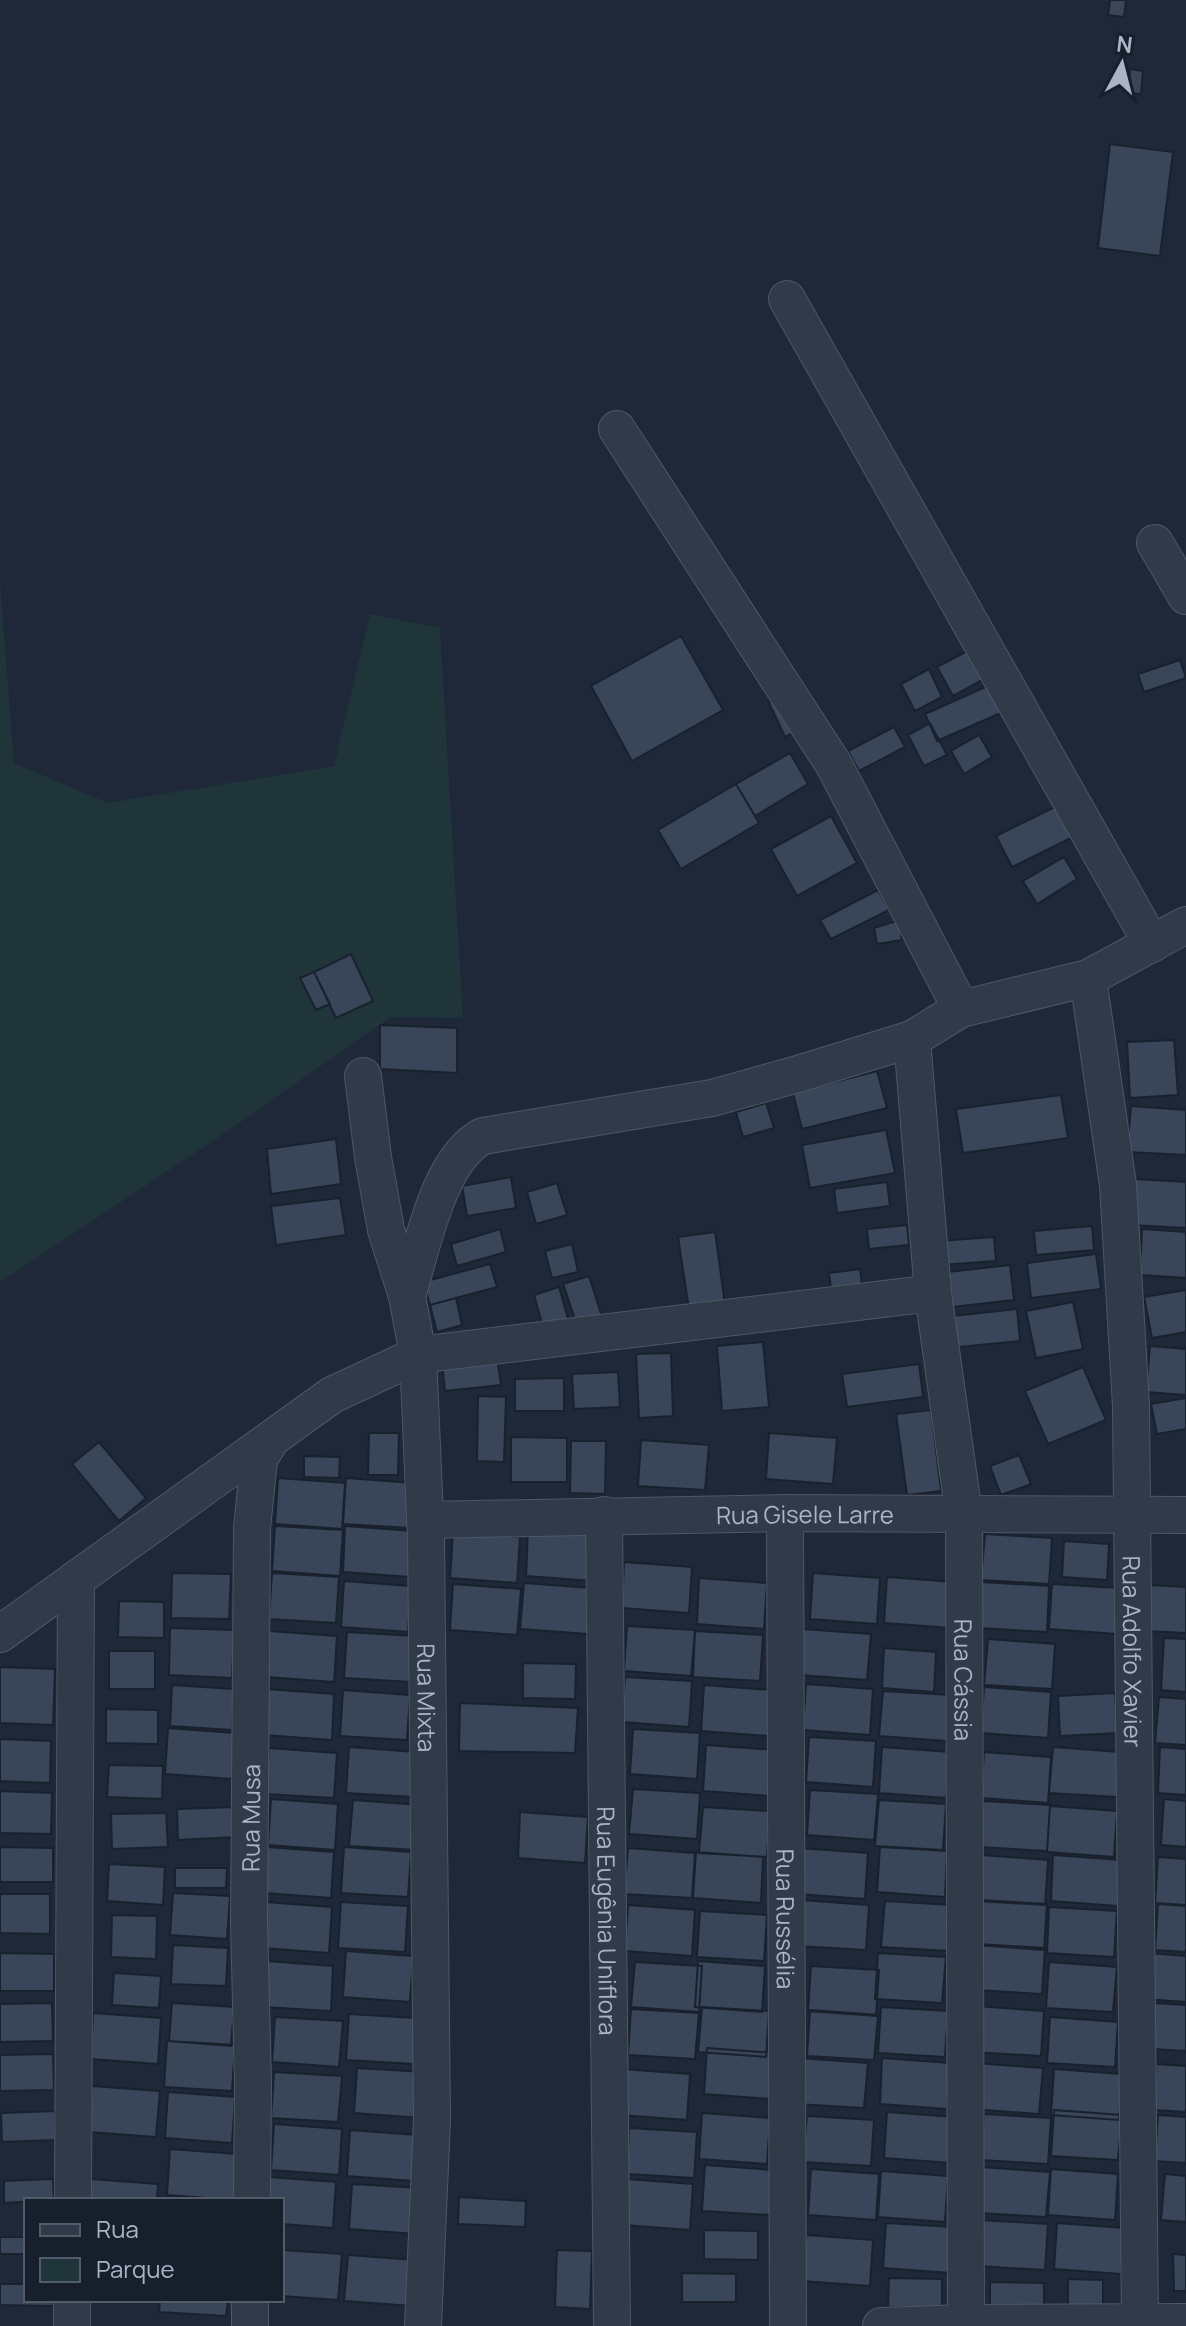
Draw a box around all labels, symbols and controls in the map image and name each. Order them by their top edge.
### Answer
north arrow [1082,24,1162,104]
text: N [1115,28,1134,60]
street label: Rua Gisele Larre [716,1496,894,1531]
street label: Rua Adolfo Xavier [1116,1555,1151,1748]
street label: Rua Cássia [948,1619,981,1741]
street label: Rua Mixta [411,1643,445,1752]
street label: Rua Musa [233,1764,267,1872]
street label: Rua Eugênia Uniflora [590,1806,626,2036]
street label: Rua Russélia [770,1849,803,1989]
legend [24,2198,284,2302]
text: Rua [96,2212,139,2245]
text: Parque [96,2252,174,2285]

